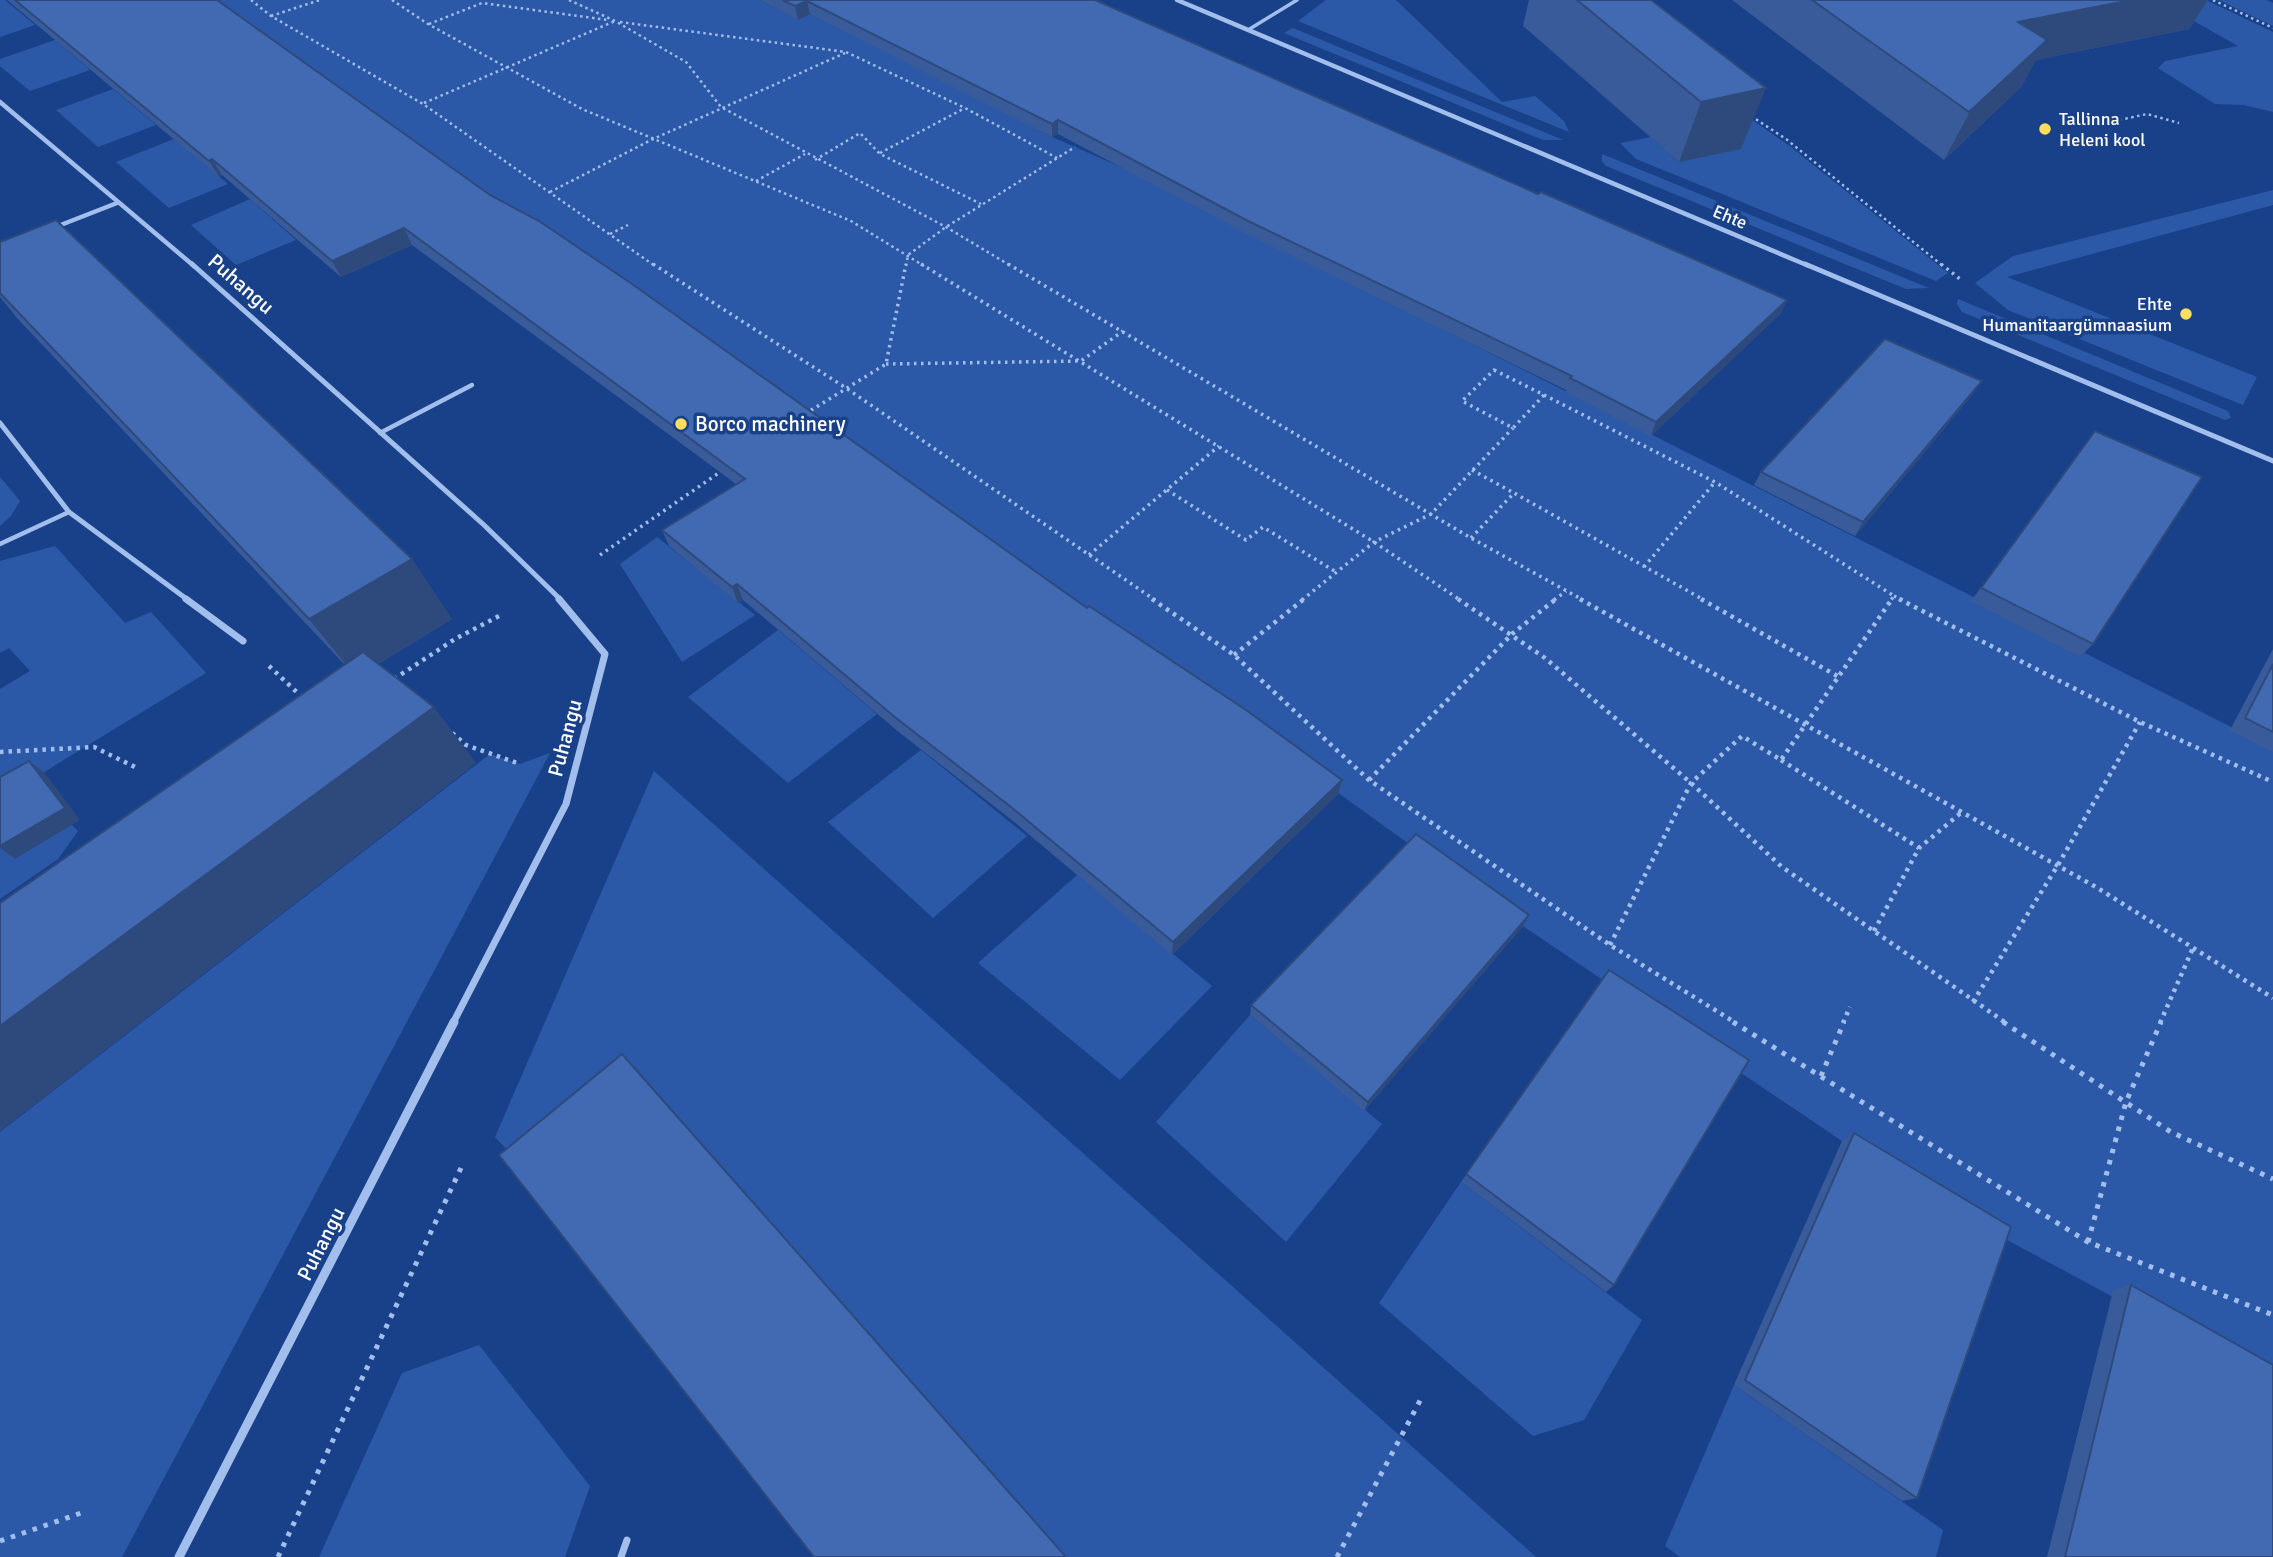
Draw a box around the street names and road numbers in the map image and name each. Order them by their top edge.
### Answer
street label: Ehte [1710,200,1750,234]
street label: Puhangu [203,248,279,320]
street label: Puhangu [542,696,588,780]
street label: Puhangu [291,1203,351,1285]

